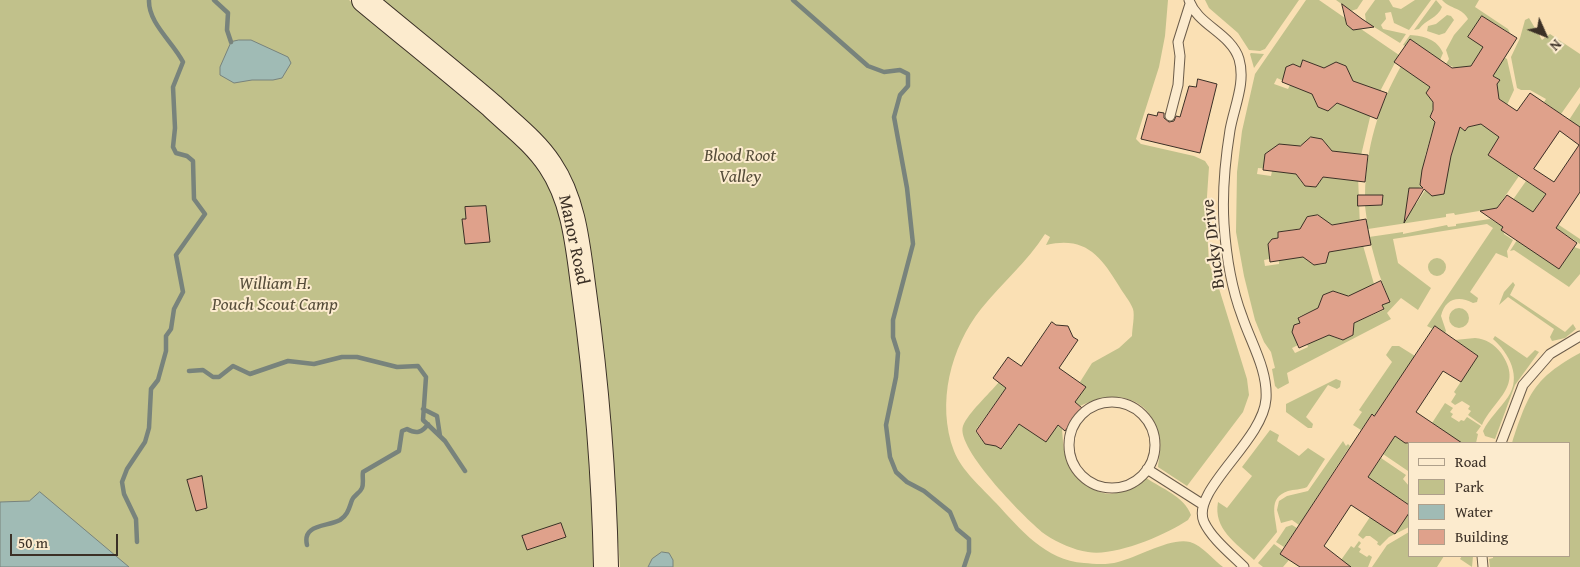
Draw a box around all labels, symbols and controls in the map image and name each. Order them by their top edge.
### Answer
north arrow [1520,10,1570,60]
text: N [1545,35,1566,56]
park label: Blood Root Valley [704,145,776,188]
street label: Manor Road [553,193,593,287]
street label: Bucky Drive [1198,198,1230,290]
park label: William H. Pouch Scout Camp [212,273,338,316]
legend [1408,442,1570,557]
text: Road [1455,451,1486,472]
text: Park [1455,476,1484,497]
text: Water [1455,501,1493,522]
scale bar [12,524,120,556]
text: Building [1455,526,1508,547]
text: 50 m [18,532,48,553]

